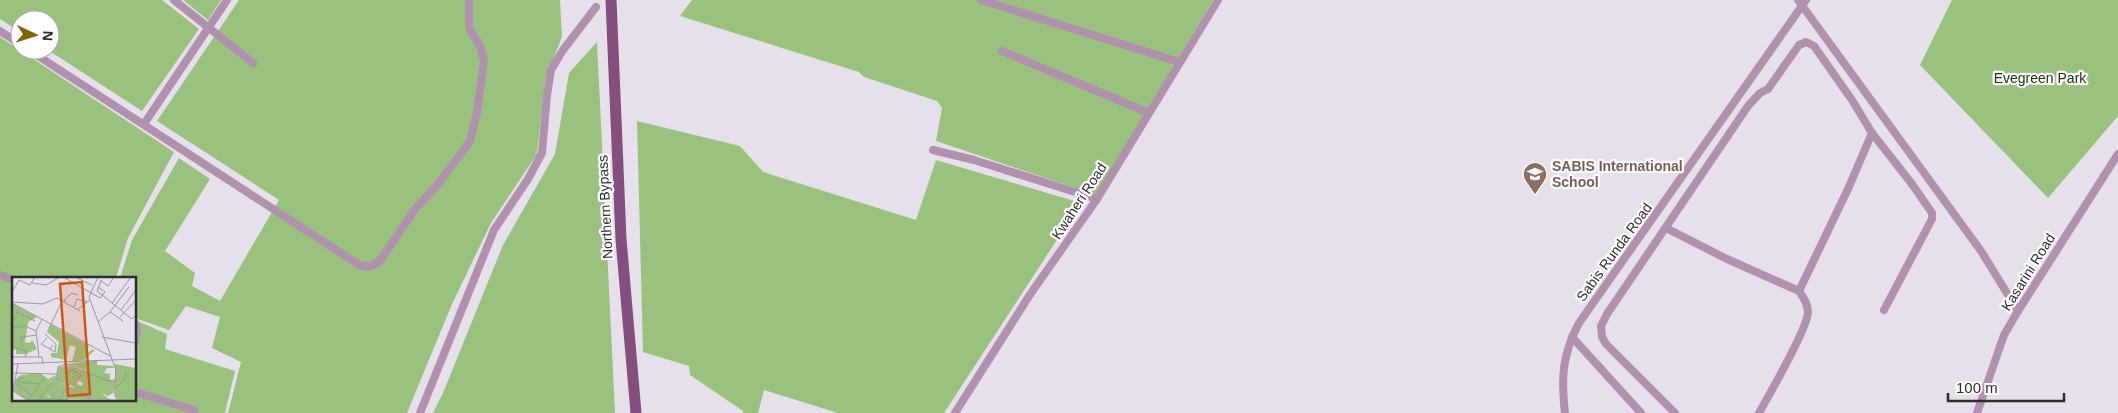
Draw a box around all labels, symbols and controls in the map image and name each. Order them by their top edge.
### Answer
north arrow [10,10,60,60]
text: N [40,30,56,42]
park label: Evegreen Park [1994,70,2087,86]
street label: Northern Bypass [594,155,616,259]
place label: SABIS International School [1552,158,1683,190]
street label: Kwaheri Road [1048,160,1110,242]
school or university icon: SABIS International School [1522,161,1548,195]
street label: Sabis Runda Road [1573,200,1655,304]
street label: Kasarini Road [1998,230,2058,314]
inset map [12,277,136,400]
scale bar [1948,370,2064,402]
text: 100 m [1956,379,1998,396]

